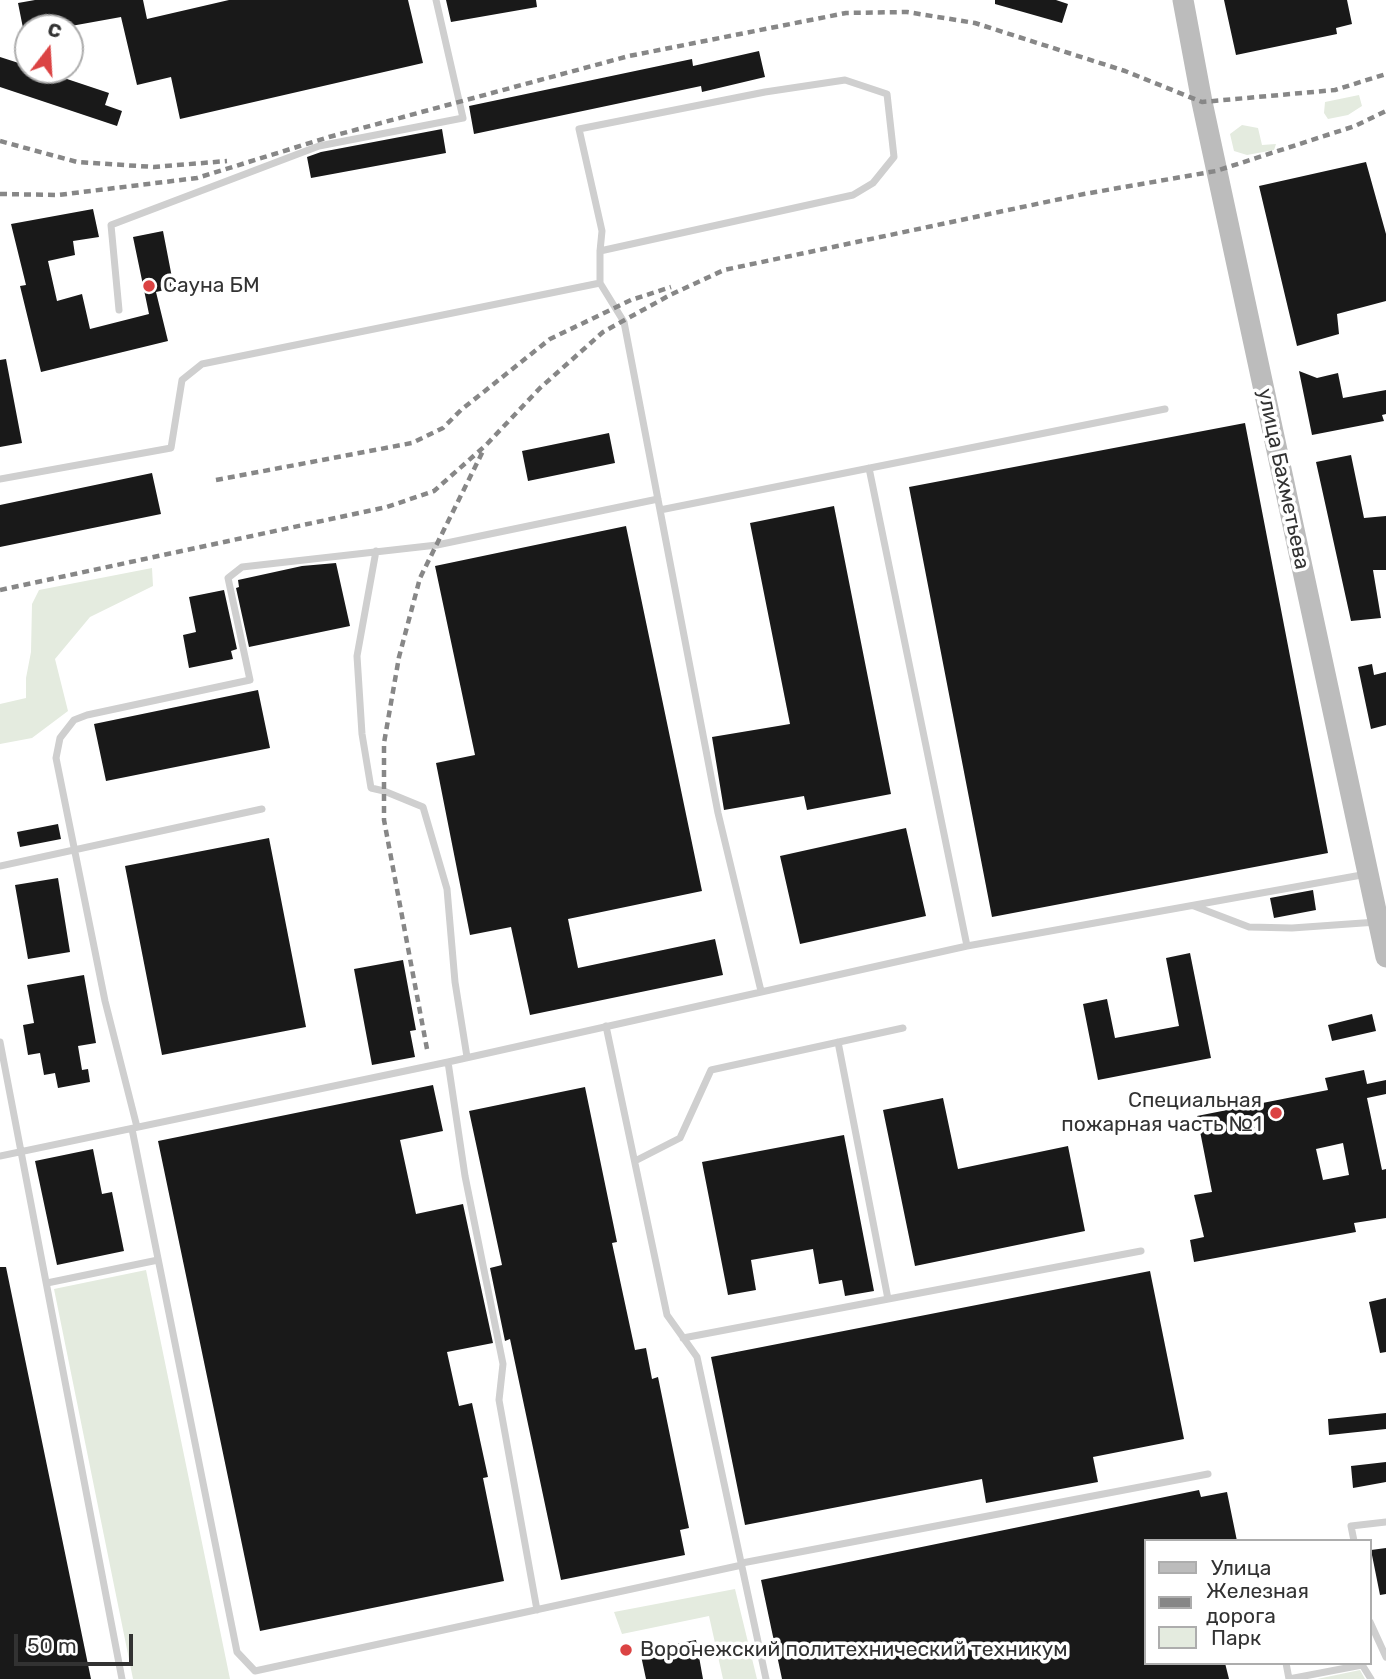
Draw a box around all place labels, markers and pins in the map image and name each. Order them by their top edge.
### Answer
place label: Сауна БМ [163,273,260,299]
marker: Сауна БМ [141,278,157,294]
place label: Специальная пожарная часть №1 [1061,1088,1262,1138]
marker: Специальная пожарная часть №1 [1268,1105,1284,1121]
place label: Воронежский политехнический техникум [640,1637,1068,1663]
marker: Воронежский политехнический техникум [618,1642,634,1658]

